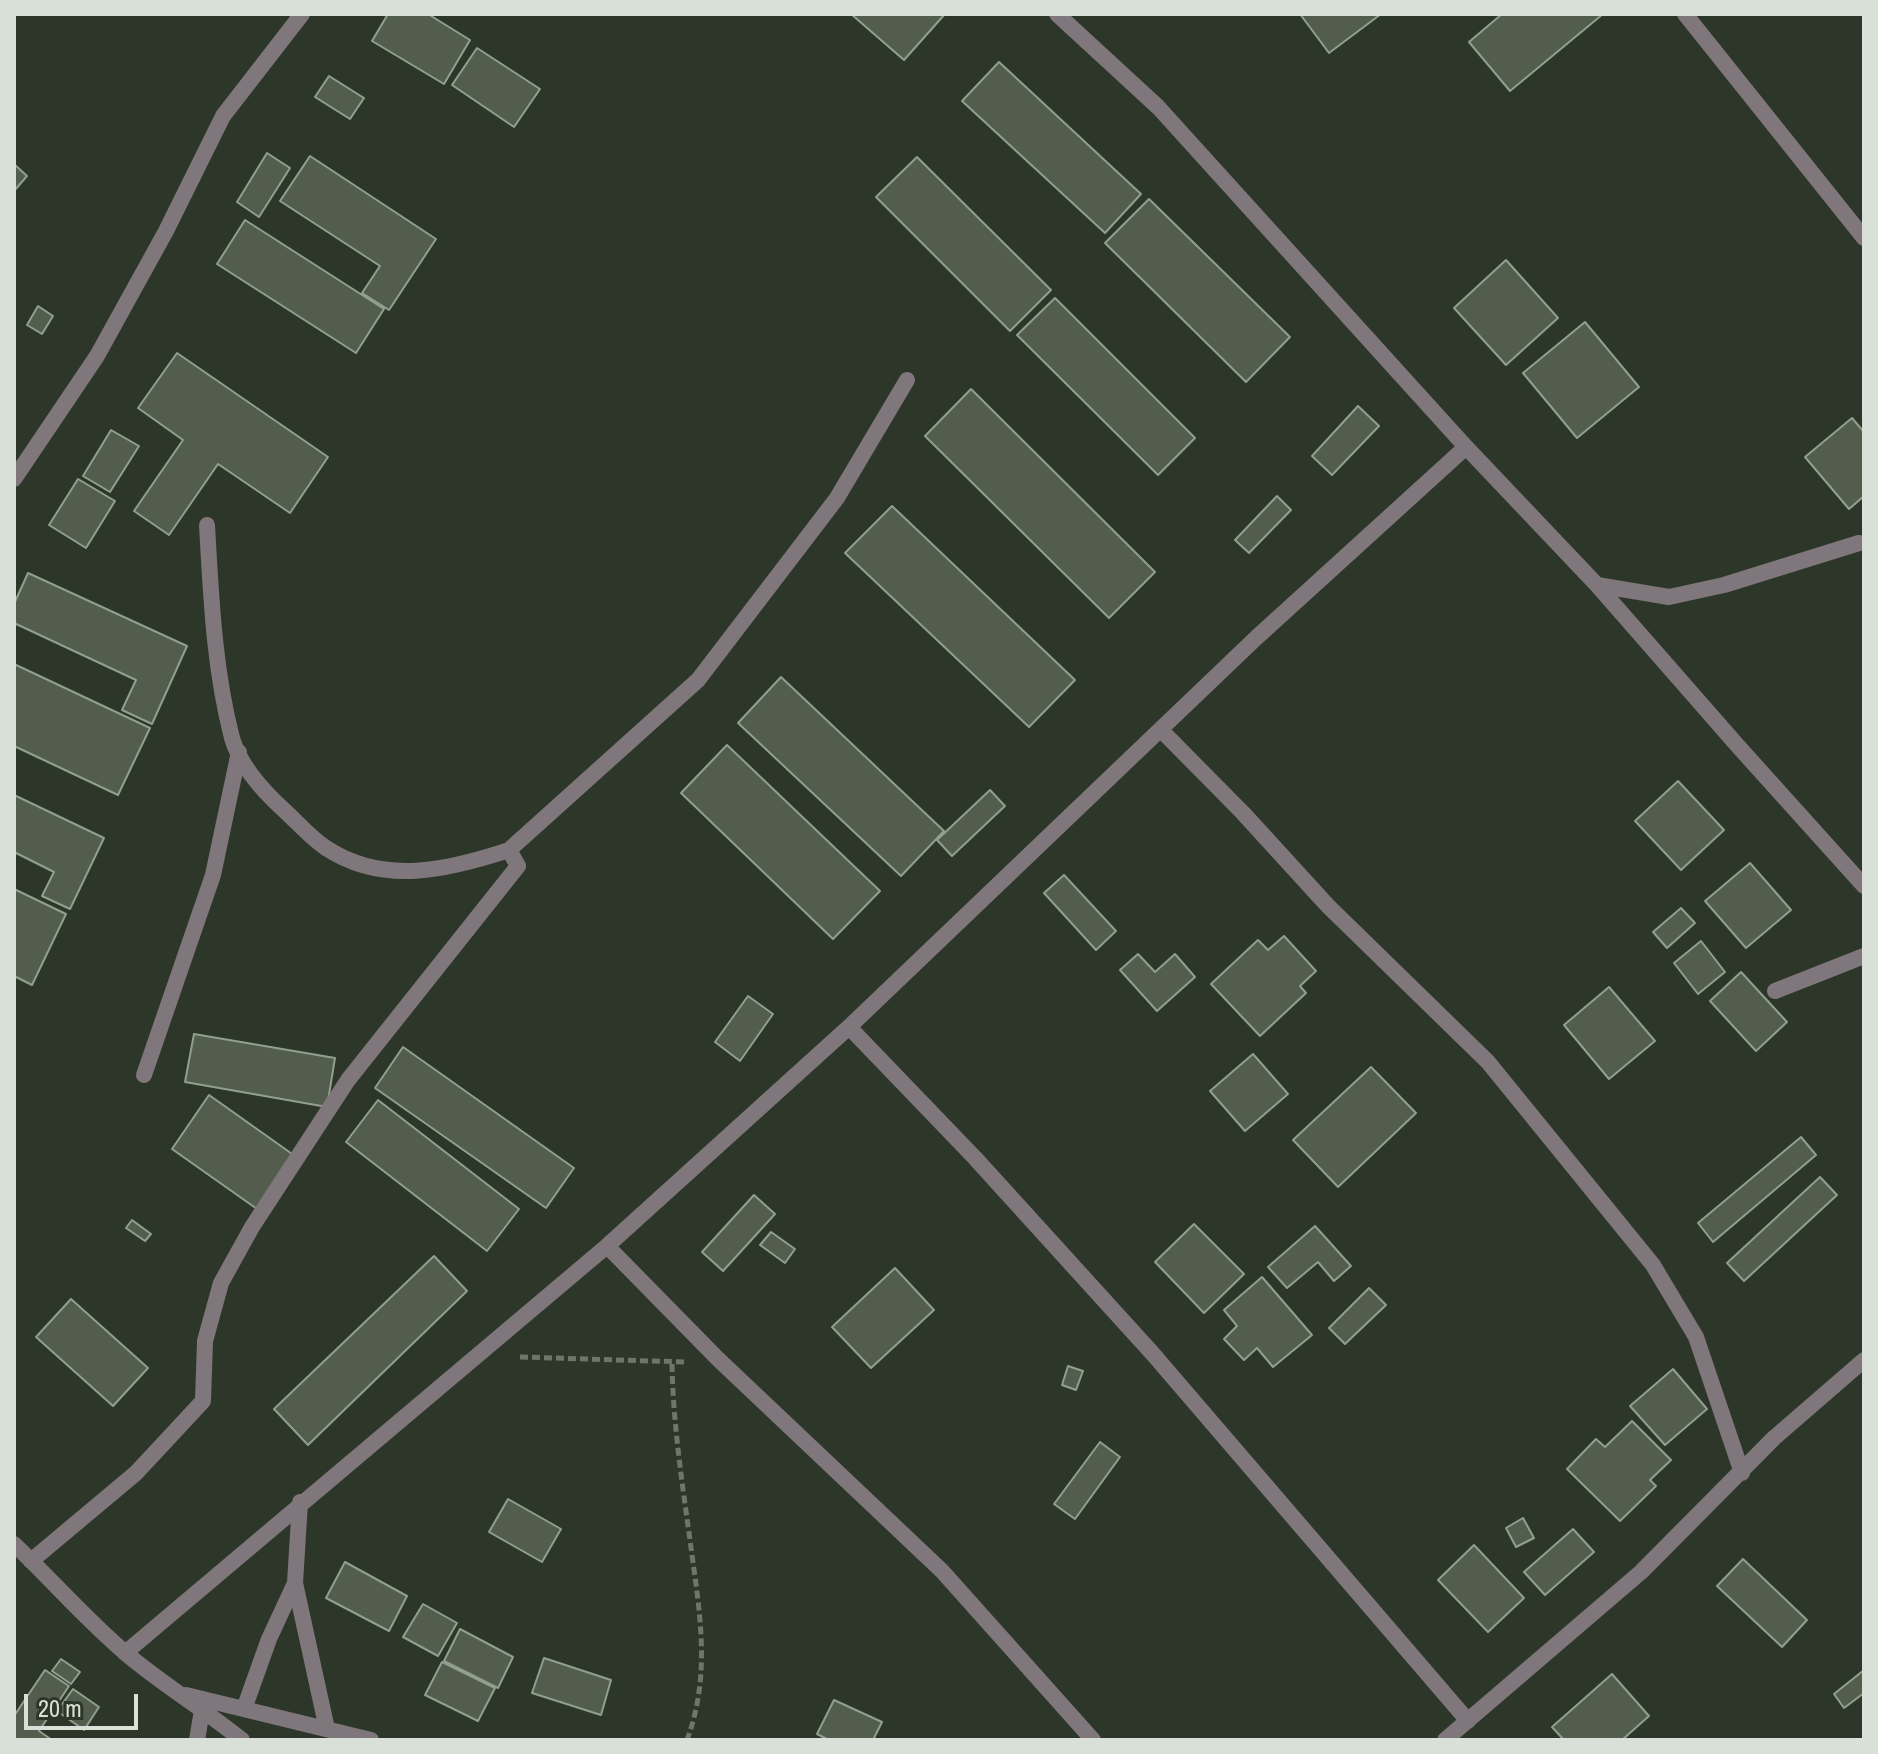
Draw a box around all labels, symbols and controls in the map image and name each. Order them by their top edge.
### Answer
scale bar [28,1678,142,1728]
text: 20 m [38,1692,82,1724]

